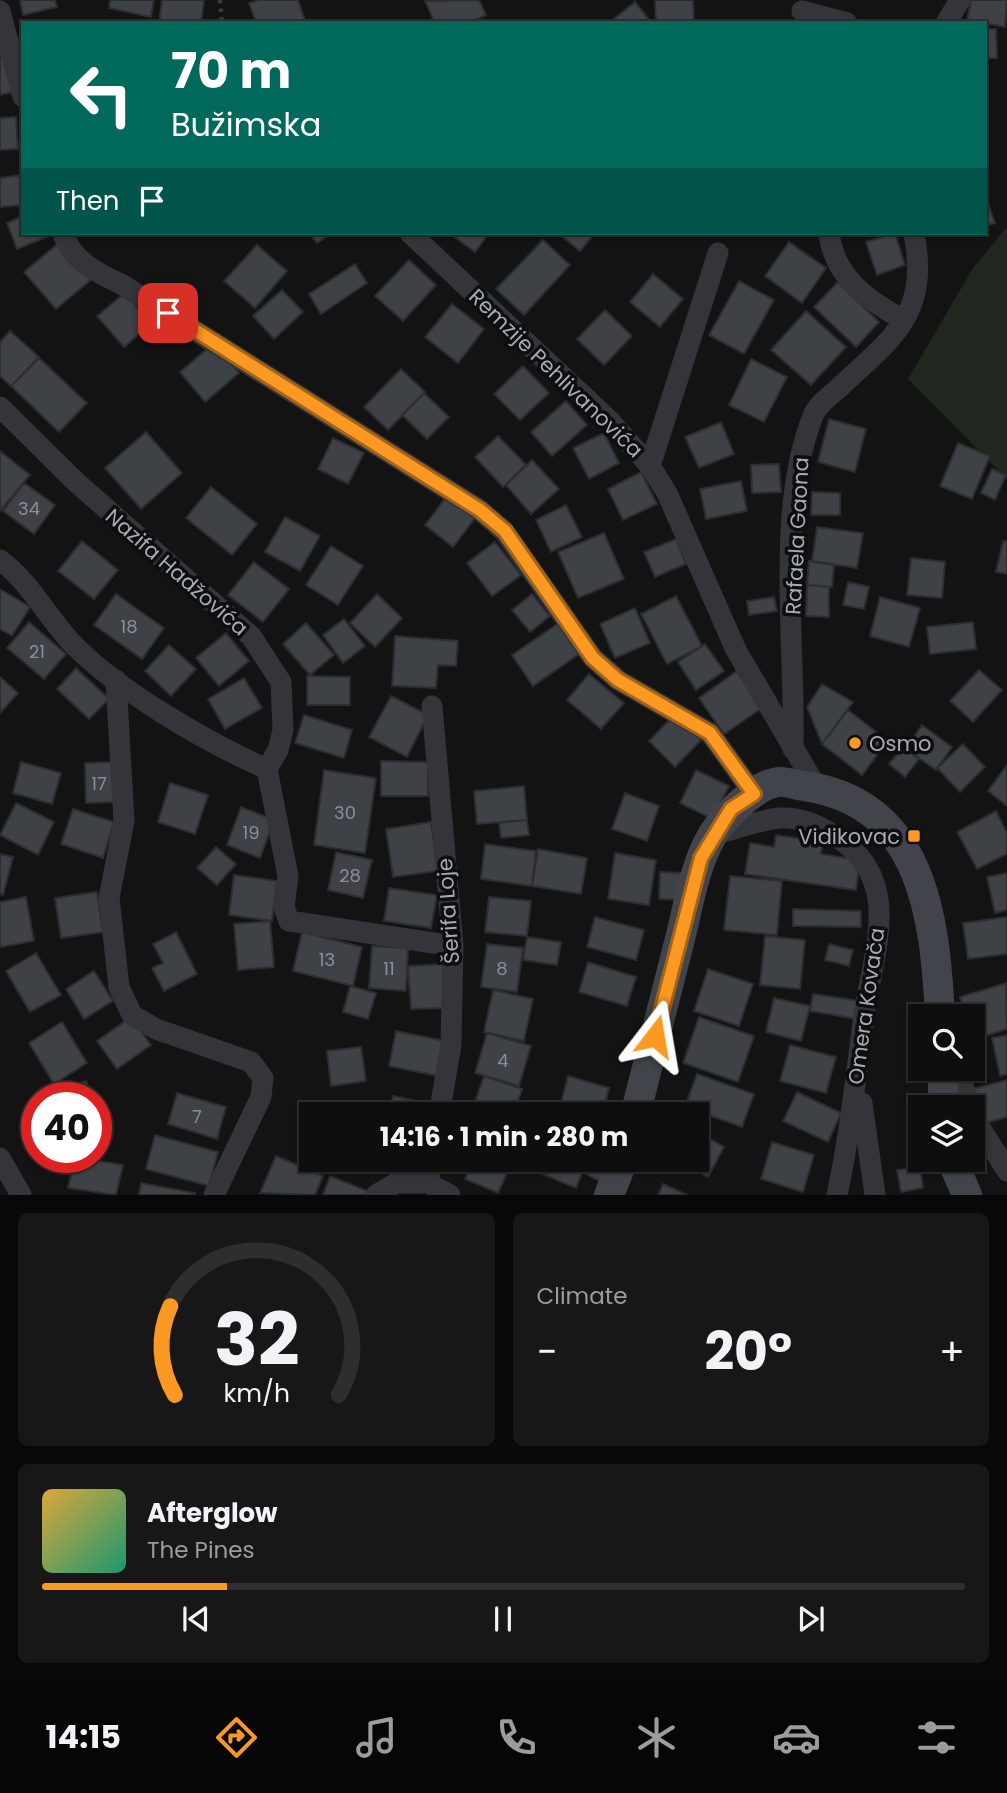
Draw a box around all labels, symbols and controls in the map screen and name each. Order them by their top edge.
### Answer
text: 70 m [171,37,291,105]
icon: left [56,49,147,140]
text: Bužimska [171,102,321,147]
icon: arrive [133,182,171,220]
text: Then [56,183,119,219]
street label: Remzije Pehlivanovića [463,282,649,464]
pin [138,283,198,343]
icon: arrive [149,294,187,332]
street label: Rafaela Gaona [778,457,816,615]
house number: 34 [18,496,40,521]
street label: Nazifa Hadžovića [99,502,255,642]
house number: 18 [120,614,138,639]
house number: 21 [29,639,45,664]
place label: Osmo [869,729,932,758]
marker: Osmo [847,735,863,751]
house number: 17 [91,771,107,796]
house number: 30 [334,800,356,825]
house number: 19 [242,820,260,845]
place label: Vidikovac [798,822,900,851]
marker: Vidikovac [906,828,922,844]
street label: Šerifa Loje [430,857,466,965]
house number: 28 [339,863,361,888]
street label: Omera Kovača [841,926,891,1086]
house number: 13 [319,947,335,972]
house number: 11 [383,956,395,981]
house number: 8 [496,956,508,981]
position arrow [618,999,692,1073]
map controls [908,1004,985,1172]
button: search [908,1004,985,1081]
house number: 4 [497,1048,509,1073]
speed limit sign: 40 [21,1082,112,1173]
button: layers [908,1095,985,1172]
house number: 7 [192,1104,202,1129]
text: 14:16 · 1 min · 280 m [380,1119,628,1155]
text: Climate [537,1280,627,1312]
text: 32 [213,1290,299,1391]
text: 20° [704,1315,792,1388]
text: − [537,1325,557,1378]
text: + [939,1325,965,1378]
text: km/h [223,1376,290,1411]
text: Afterglow [147,1495,278,1531]
text: The Pines [147,1534,255,1566]
icon: previous [177,1600,215,1638]
icon: pause [484,1600,522,1638]
icon: next [792,1600,830,1638]
icon: directions [212,1713,261,1762]
icon: music [352,1713,401,1762]
icon: phone [492,1713,541,1762]
icon: climate [632,1713,681,1762]
icon: car [772,1713,821,1762]
icon: filters [912,1713,961,1762]
text: 14:15 [46,1714,121,1759]

